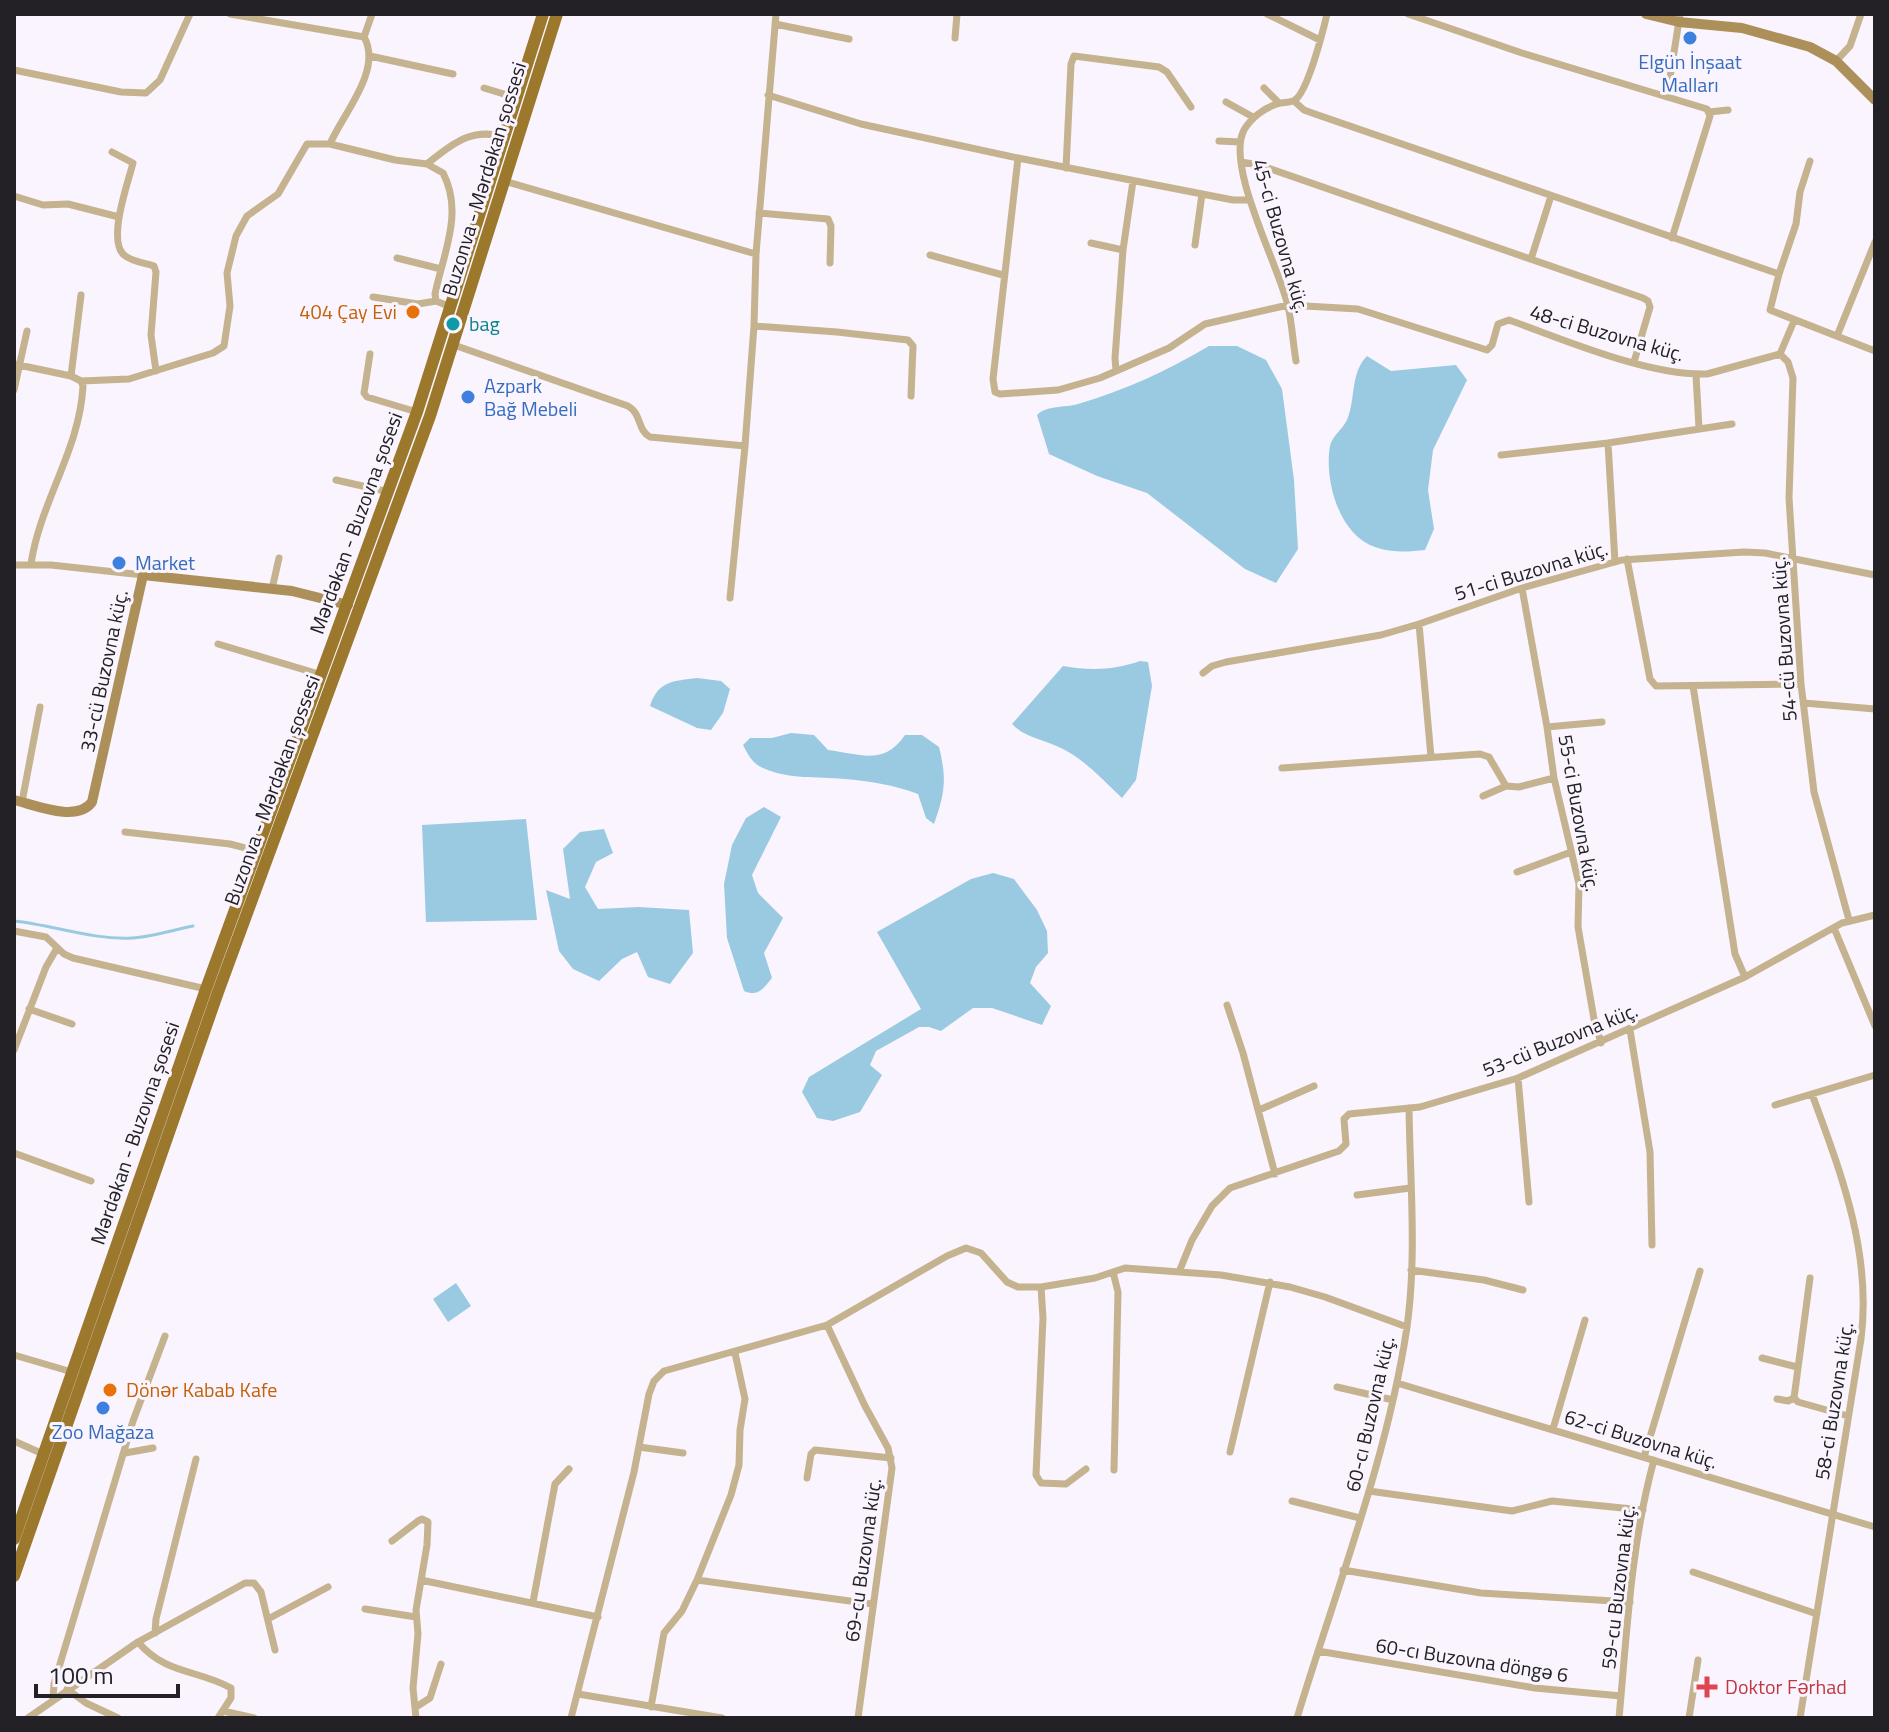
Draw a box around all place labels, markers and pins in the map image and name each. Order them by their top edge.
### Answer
marker: Elgün İnşaat Malları [1681,29,1699,47]
place label: Elgün İnşaat Malları [1638,46,1742,100]
place label: 404 Çay Evi [299,296,397,327]
marker: 404 Çay Evi [404,303,422,321]
place label: bag [469,308,500,339]
marker: bag [444,315,462,333]
place label: Azpark Bağ Mebeli [484,370,577,424]
marker: Azpark Bağ Mebeli [459,388,477,406]
place label: Market [135,547,195,578]
marker: Market [110,554,128,572]
place label: Dönər Kabab Kafe [126,1374,277,1405]
marker: Dönər Kabab Kafe [101,1381,119,1399]
marker: Zoo Mağaza [94,1399,112,1417]
place label: Zoo Mağaza [52,1416,154,1447]
place label: Doktor Fərhad [1725,1671,1847,1702]
marker: Doktor Fərhad [1696,1676,1718,1698]

